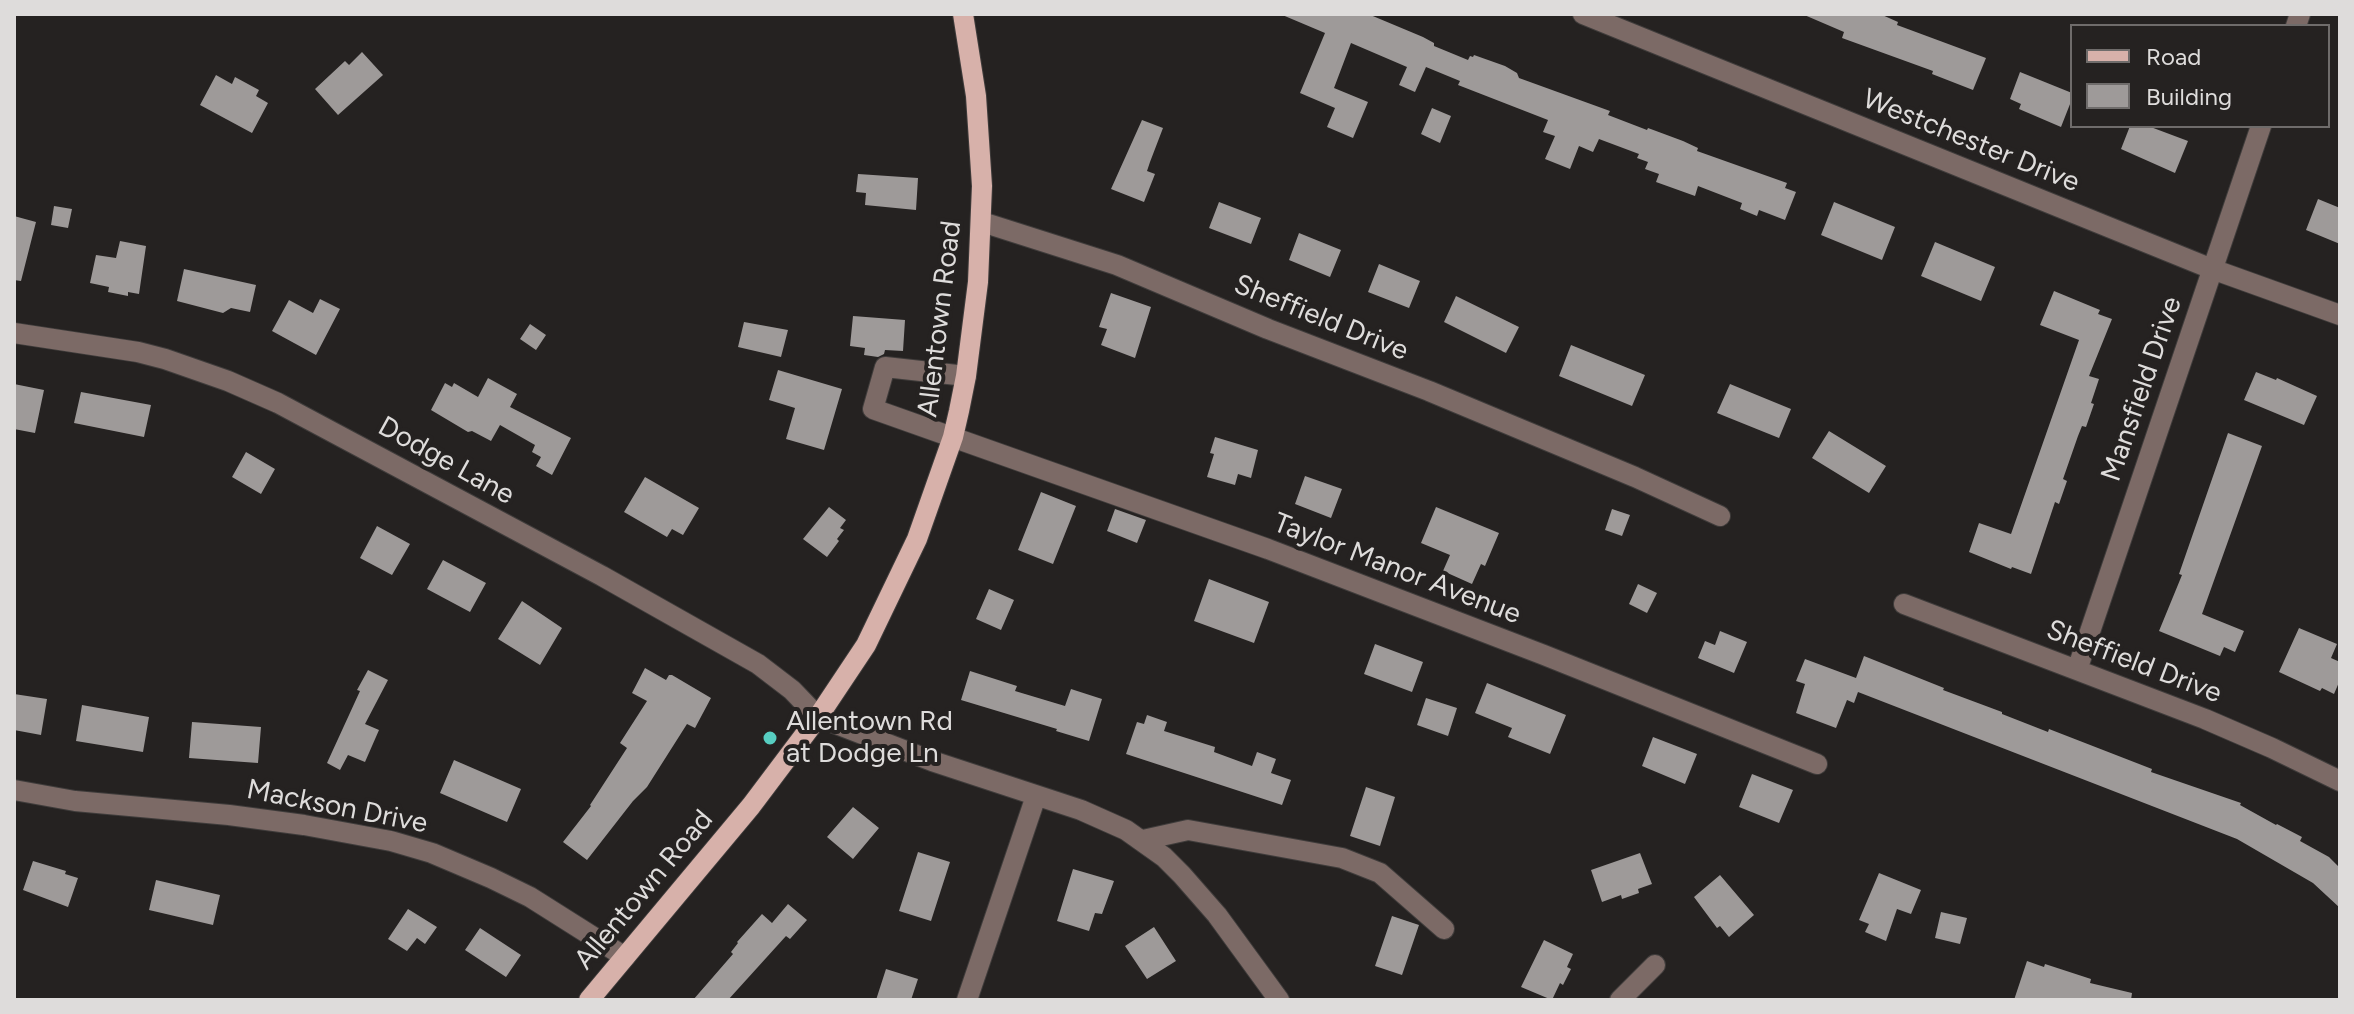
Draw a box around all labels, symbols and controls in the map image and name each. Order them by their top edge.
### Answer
legend [2070,24,2330,128]
text: Road [2146,42,2201,71]
street label: Westchester Drive [1858,82,2084,200]
text: Building [2146,82,2232,111]
street label: Allentown Road [911,219,969,419]
street label: Sheffield Drive [1229,268,1413,368]
street label: Mansfield Drive [2095,292,2189,486]
street label: Dodge Lane [372,410,520,512]
street label: Taylor Manor Avenue [1269,506,1525,632]
street label: Sheffield Drive [2042,613,2226,711]
place label: Allentown Rd at Dodge Ln [786,705,953,771]
marker: Allentown Rd at Dodge Ln [761,729,779,747]
street label: Mackson Drive [244,773,430,841]
street label: Allentown Road [568,804,720,976]

